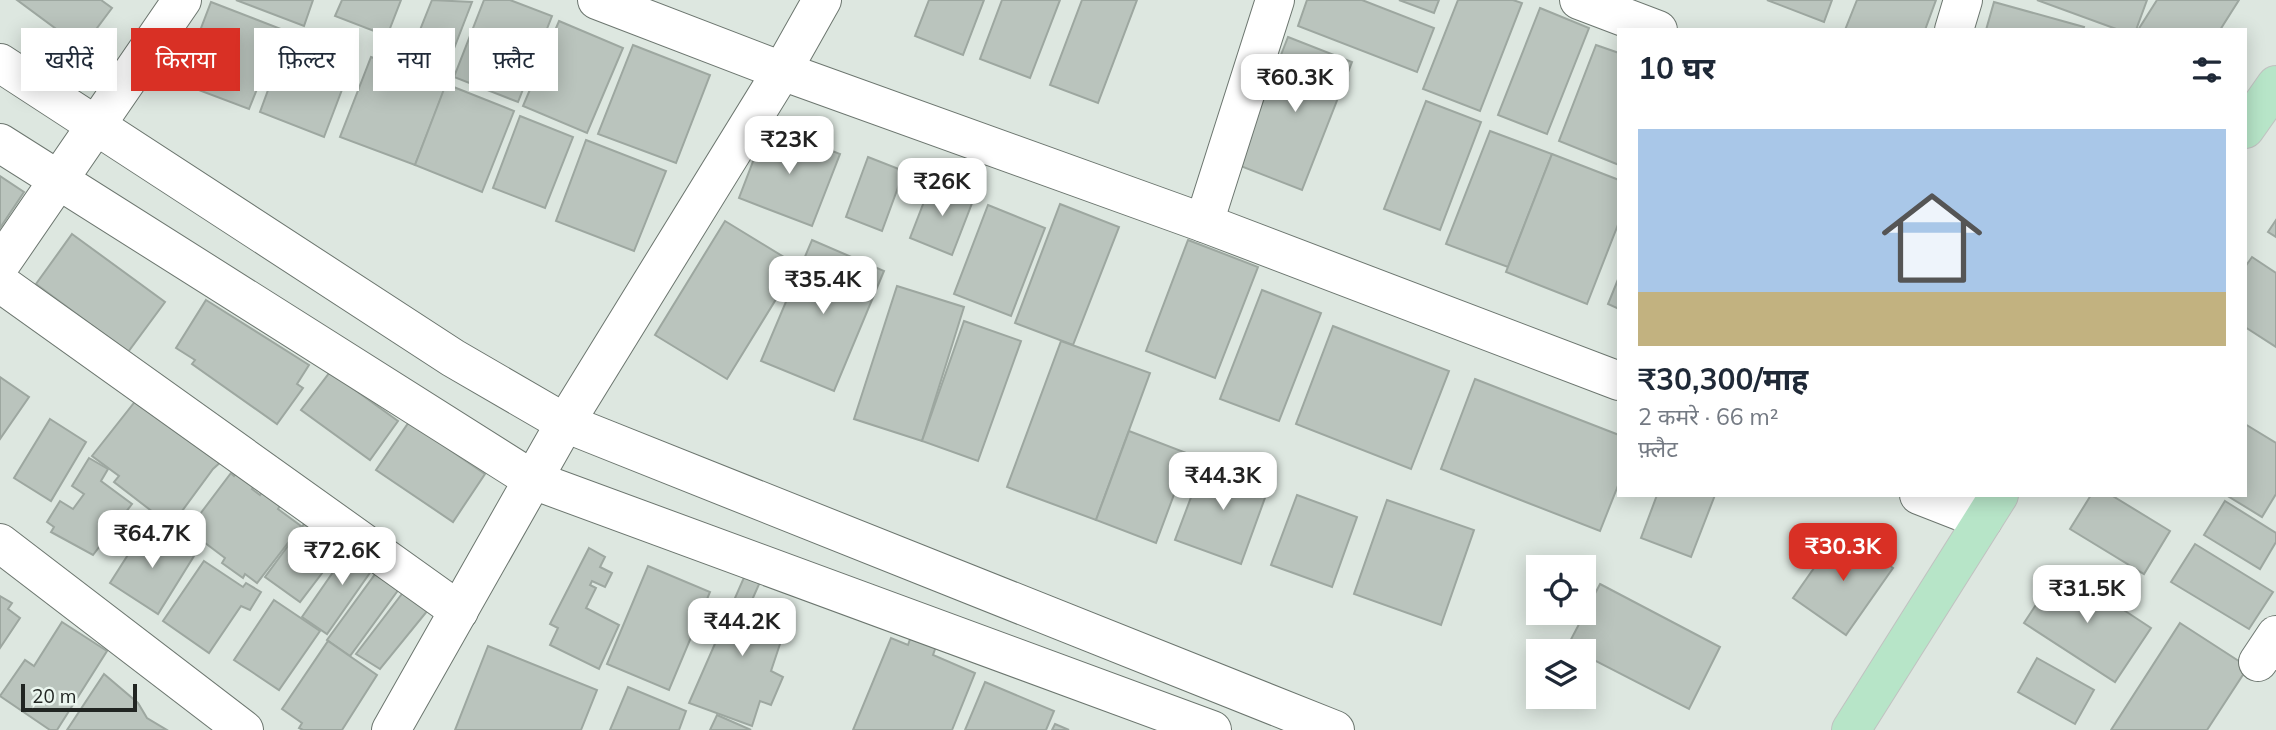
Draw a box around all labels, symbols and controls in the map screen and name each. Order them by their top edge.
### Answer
chip: खरीदें [21,28,117,91]
chip: किराया [131,28,240,91]
chip: फ़िल्टर [254,28,359,91]
chip: नया [373,28,455,91]
chip: फ़्लैट [469,28,558,91]
text: 10 घर [1638,49,1715,87]
icon: filters [2188,51,2226,89]
pin: ₹60.3K [1238,54,1352,114]
text: ₹60.3K [1257,62,1333,91]
pin: ₹23K [748,116,830,176]
text: ₹23K [761,124,817,153]
pin: ₹26K [901,158,983,218]
text: ₹26K [914,166,970,195]
icon: home [1869,175,1995,301]
pin: ₹35.4K [766,256,880,316]
text: ₹35.4K [785,264,861,293]
text: ₹30,300/माह [1638,360,1808,398]
text: 2 कमरे · 66 m² [1638,402,1778,431]
text: फ़्लैट [1638,434,1678,463]
pin: ₹44.3K [1166,452,1280,512]
text: ₹44.3K [1185,460,1261,489]
pin: ₹64.7K [95,510,209,570]
text: ₹64.7K [114,518,190,547]
pin: ₹30.3K [1786,524,1900,583]
pin: ₹72.6K [285,528,399,587]
text: ₹30.3K [1805,531,1881,560]
text: ₹72.6K [304,535,380,564]
map controls [1526,555,1596,709]
button: locate [1526,555,1596,625]
pin: ₹31.5K [2030,566,2144,625]
text: ₹31.5K [2049,573,2125,602]
pin: ₹44.2K [685,598,799,658]
text: ₹44.2K [704,606,780,635]
button: layers [1526,639,1596,709]
scale bar [21,681,136,713]
text: 20 m [32,684,76,708]

